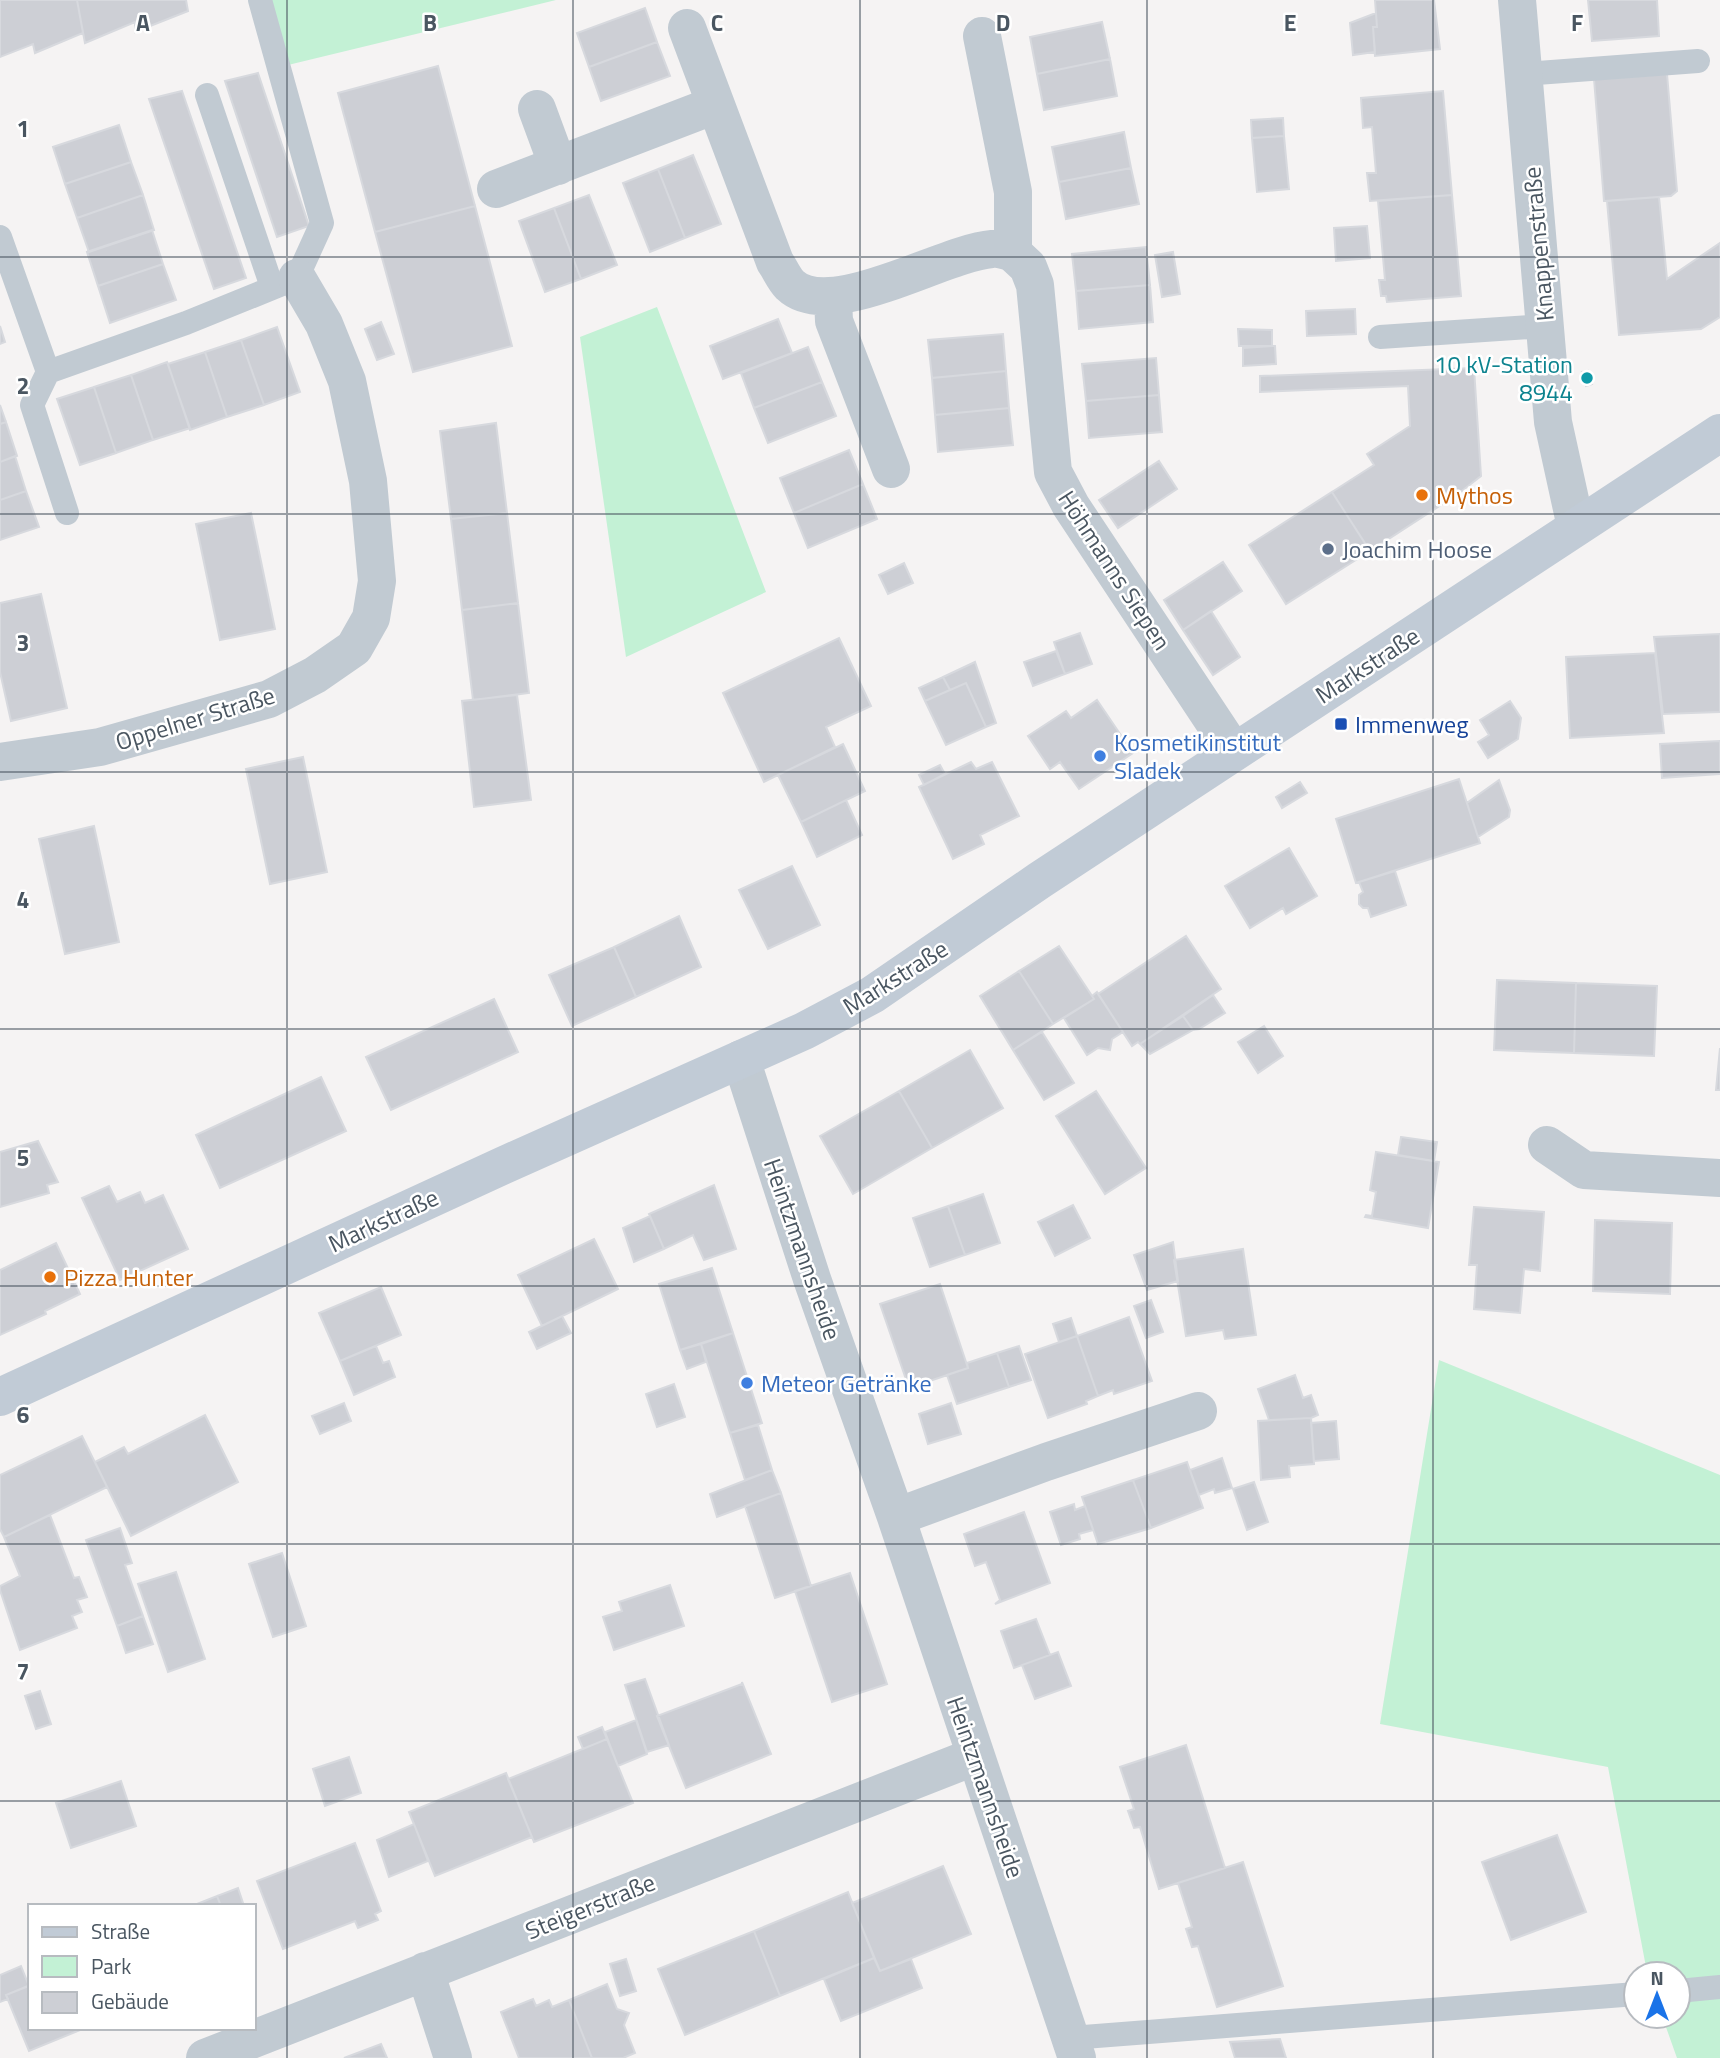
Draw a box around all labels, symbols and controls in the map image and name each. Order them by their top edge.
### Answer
text: A [136,5,150,40]
text: B [423,5,437,40]
text: C [711,5,723,40]
text: D [996,5,1010,40]
text: E [1284,5,1296,40]
text: F [1571,5,1583,40]
text: 1 [17,111,29,146]
street label: Knappenstraße [1513,165,1563,323]
place label: 10 kV-Station 8944 [1434,346,1573,410]
text: 2 [17,368,29,403]
marker: 10 kV-Station 8944 [1579,370,1595,386]
place label: Mythos [1436,477,1513,513]
street label: Höhmanns Siepen [1050,483,1180,657]
marker: Mythos [1414,487,1430,503]
place label: Joachim Hoose [1342,531,1492,567]
marker: Joachim Hoose [1320,541,1336,557]
street label: Markstraße [1308,618,1426,712]
text: 3 [17,625,29,660]
street label: Oppelner Straße [111,677,279,759]
place label: Immenweg [1355,706,1469,742]
marker: Immenweg [1333,716,1349,732]
place label: Kosmetikinstitut Sladek [1114,724,1282,788]
marker: Kosmetikinstitut Sladek [1092,748,1108,764]
text: 4 [17,882,29,917]
street label: Markstraße [836,931,954,1023]
text: 5 [17,1140,29,1175]
street label: Heintzmannsheide [755,1153,851,1345]
street label: Markstraße [322,1179,444,1261]
place label: Pizza Hunter [64,1259,193,1295]
marker: Pizza Hunter [42,1269,58,1285]
place label: Meteor Getränke [761,1365,932,1401]
marker: Meteor Getränke [739,1375,755,1391]
text: 6 [17,1397,30,1432]
text: 7 [17,1654,29,1689]
street label: Heintzmannsheide [938,1691,1034,1883]
street label: Steigerstraße [520,1864,660,1948]
legend [28,1904,256,2030]
text: Straße [91,1915,150,1947]
text: Park [91,1950,131,1982]
north arrow [1622,1960,1692,2030]
text: N [1650,1963,1664,1992]
text: Gebäude [91,1985,169,2017]

